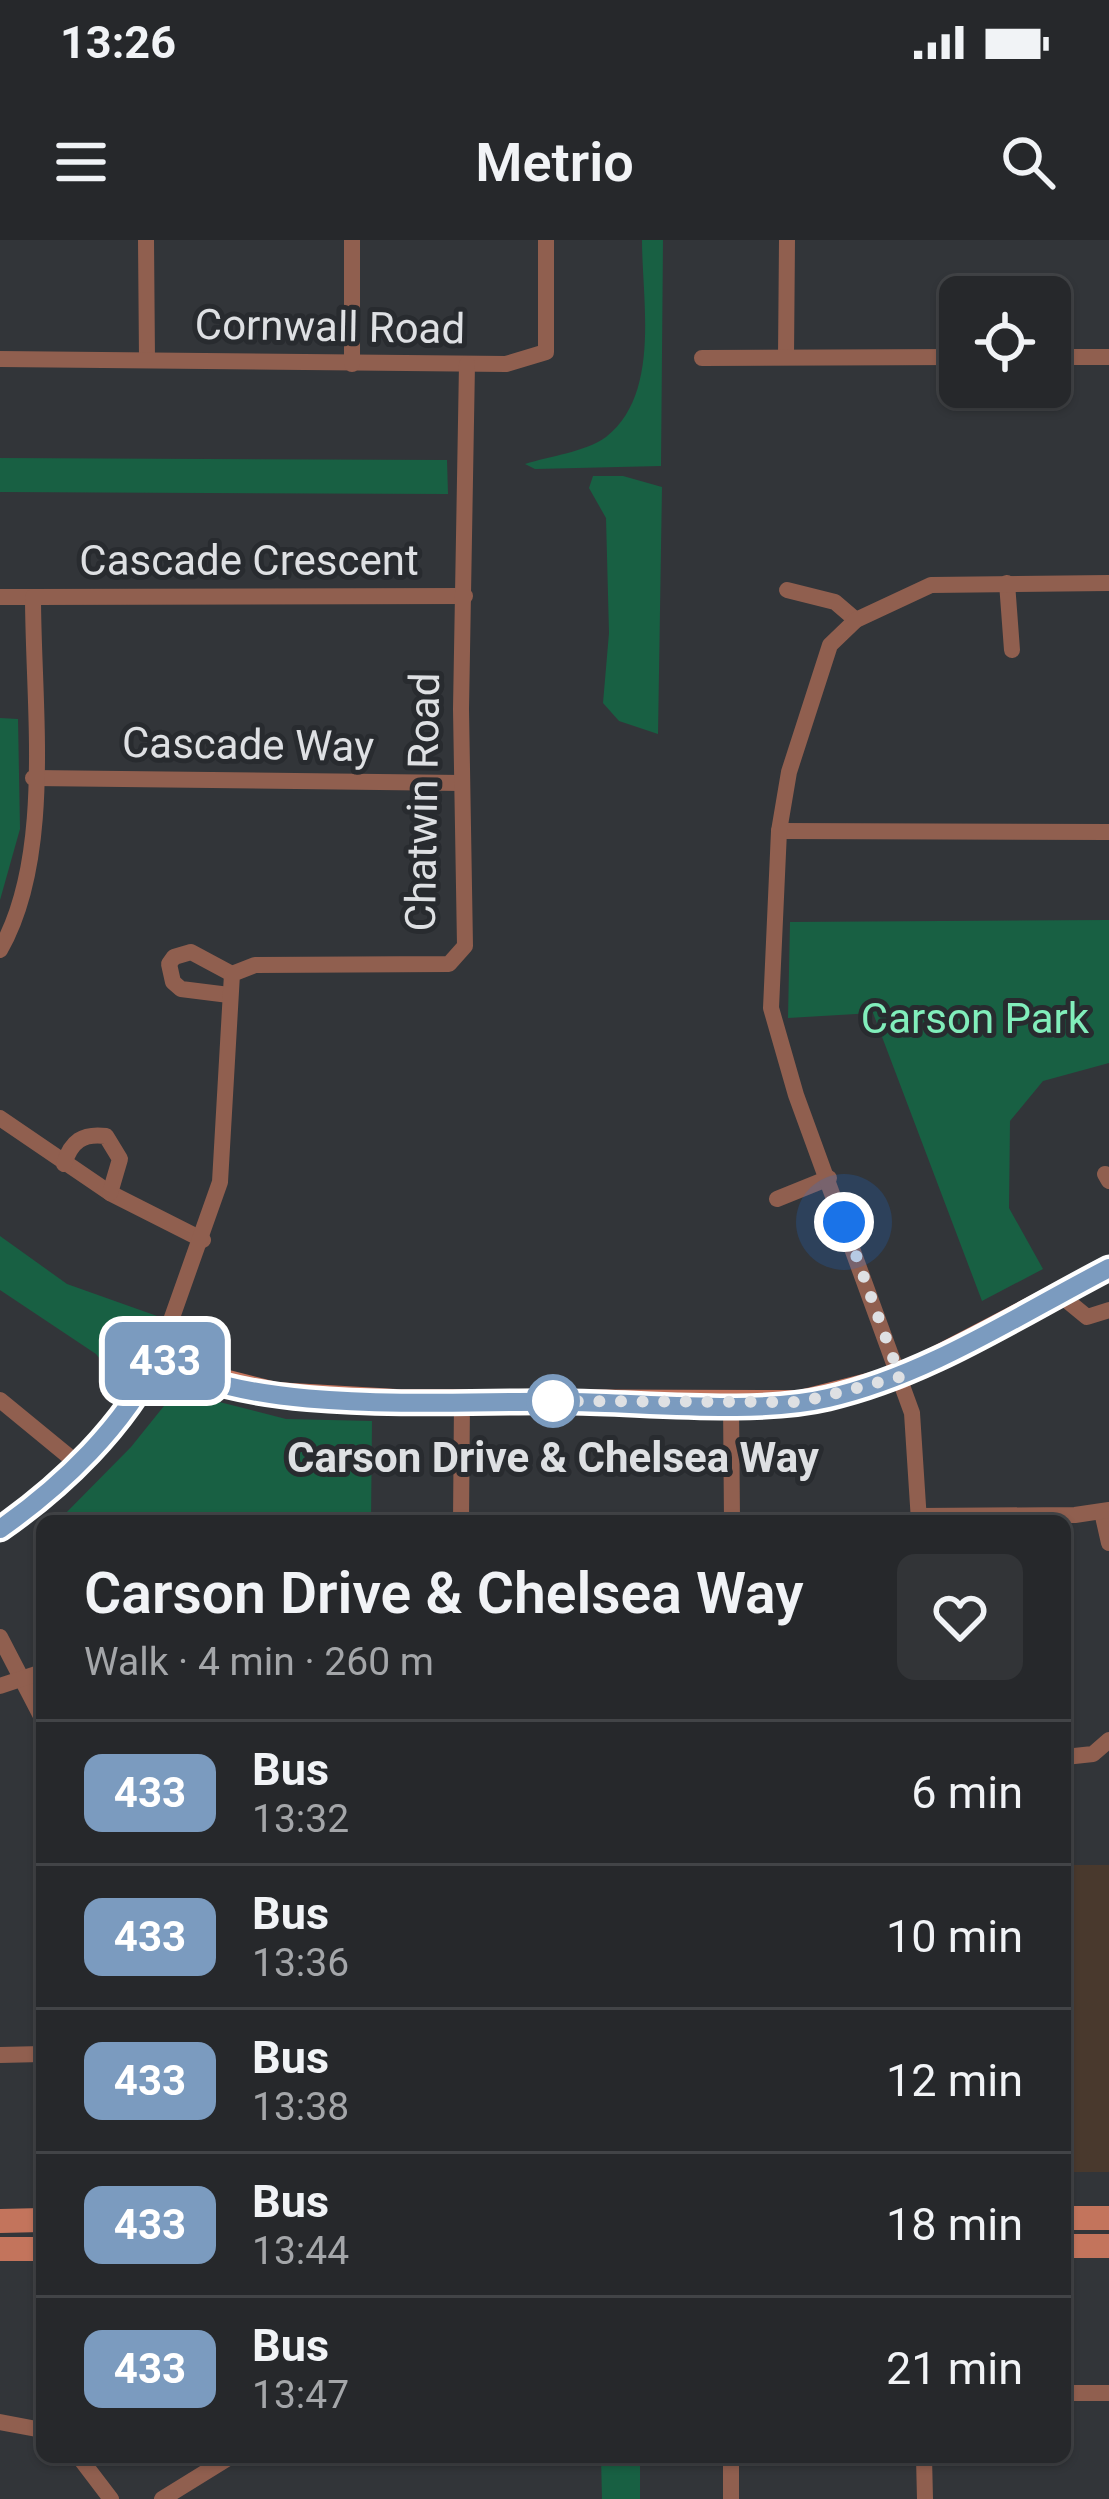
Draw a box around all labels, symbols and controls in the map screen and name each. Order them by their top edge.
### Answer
text: 13:26 [60,16,176,69]
icon: menu [48,129,114,195]
icon: search [995,129,1061,195]
text: Metrio [475,131,634,194]
map controls [939,276,1071,408]
button: locate [939,276,1071,408]
street label: Cornwall Road [194,300,466,353]
street label: Cascade Crescent [79,536,419,585]
street label: Chatwin Road [396,672,449,932]
street label: Cascade Way [122,718,375,771]
park label: Carson Park [861,994,1090,1043]
your location [814,1192,874,1252]
line badge: 433 [96,1322,234,1400]
text: 433 [129,1336,201,1385]
marker: Carson Drive & Chelsea Way [528,1376,578,1426]
place label: Carson Drive & Chelsea Way [287,1433,820,1482]
button: heart [897,1554,1023,1680]
text: Carson Drive & Chelsea Way [84,1560,804,1627]
text: Walk · 4 min · 260 m [84,1639,434,1685]
text: Bus [252,1743,329,1796]
text: 6 min [911,1766,1023,1819]
text: 433 [114,1768,186,1817]
text: 13:32 [252,1796,349,1842]
text: Bus [252,1887,329,1940]
text: 10 min [886,1910,1023,1963]
text: 433 [114,1912,186,1961]
text: 13:36 [252,1940,349,1986]
text: Bus [252,2031,329,2084]
text: 12 min [886,2054,1023,2107]
text: 433 [114,2056,186,2105]
text: 13:38 [252,2084,349,2130]
text: Bus [252,2175,329,2228]
text: 18 min [886,2198,1023,2251]
text: 433 [114,2200,186,2249]
text: 13:44 [252,2228,349,2274]
text: Bus [252,2319,329,2372]
text: 21 min [886,2342,1023,2395]
text: 433 [114,2344,186,2393]
text: 13:47 [252,2372,349,2418]

